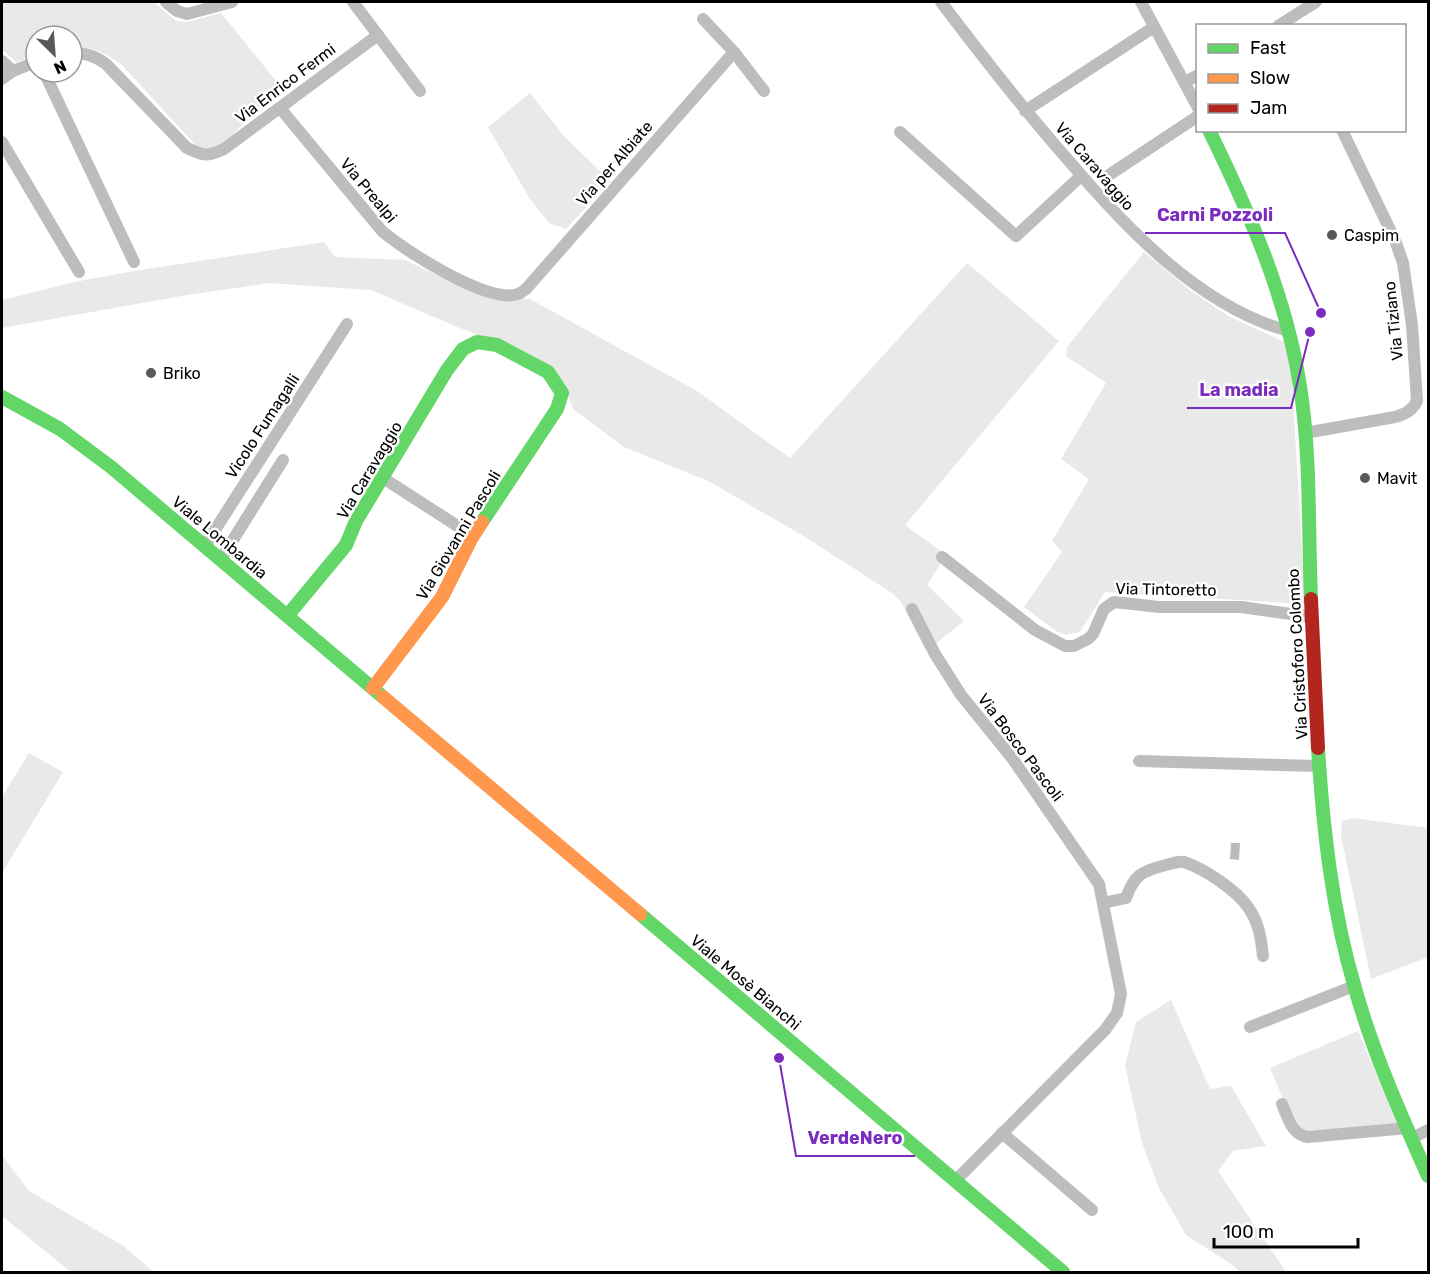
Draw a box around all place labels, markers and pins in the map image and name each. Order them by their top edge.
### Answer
callout: Carni Pozzoli [1145,197,1285,233]
place label: Caspim [1344,226,1399,245]
marker: Caspim [1325,228,1339,242]
place label: Briko [163,364,201,383]
marker: Briko [144,366,158,380]
callout: La madia [1187,372,1291,408]
place label: Mavit [1377,469,1417,488]
marker: Mavit [1358,471,1372,485]
callout: VerdeNero [796,1120,915,1156]

